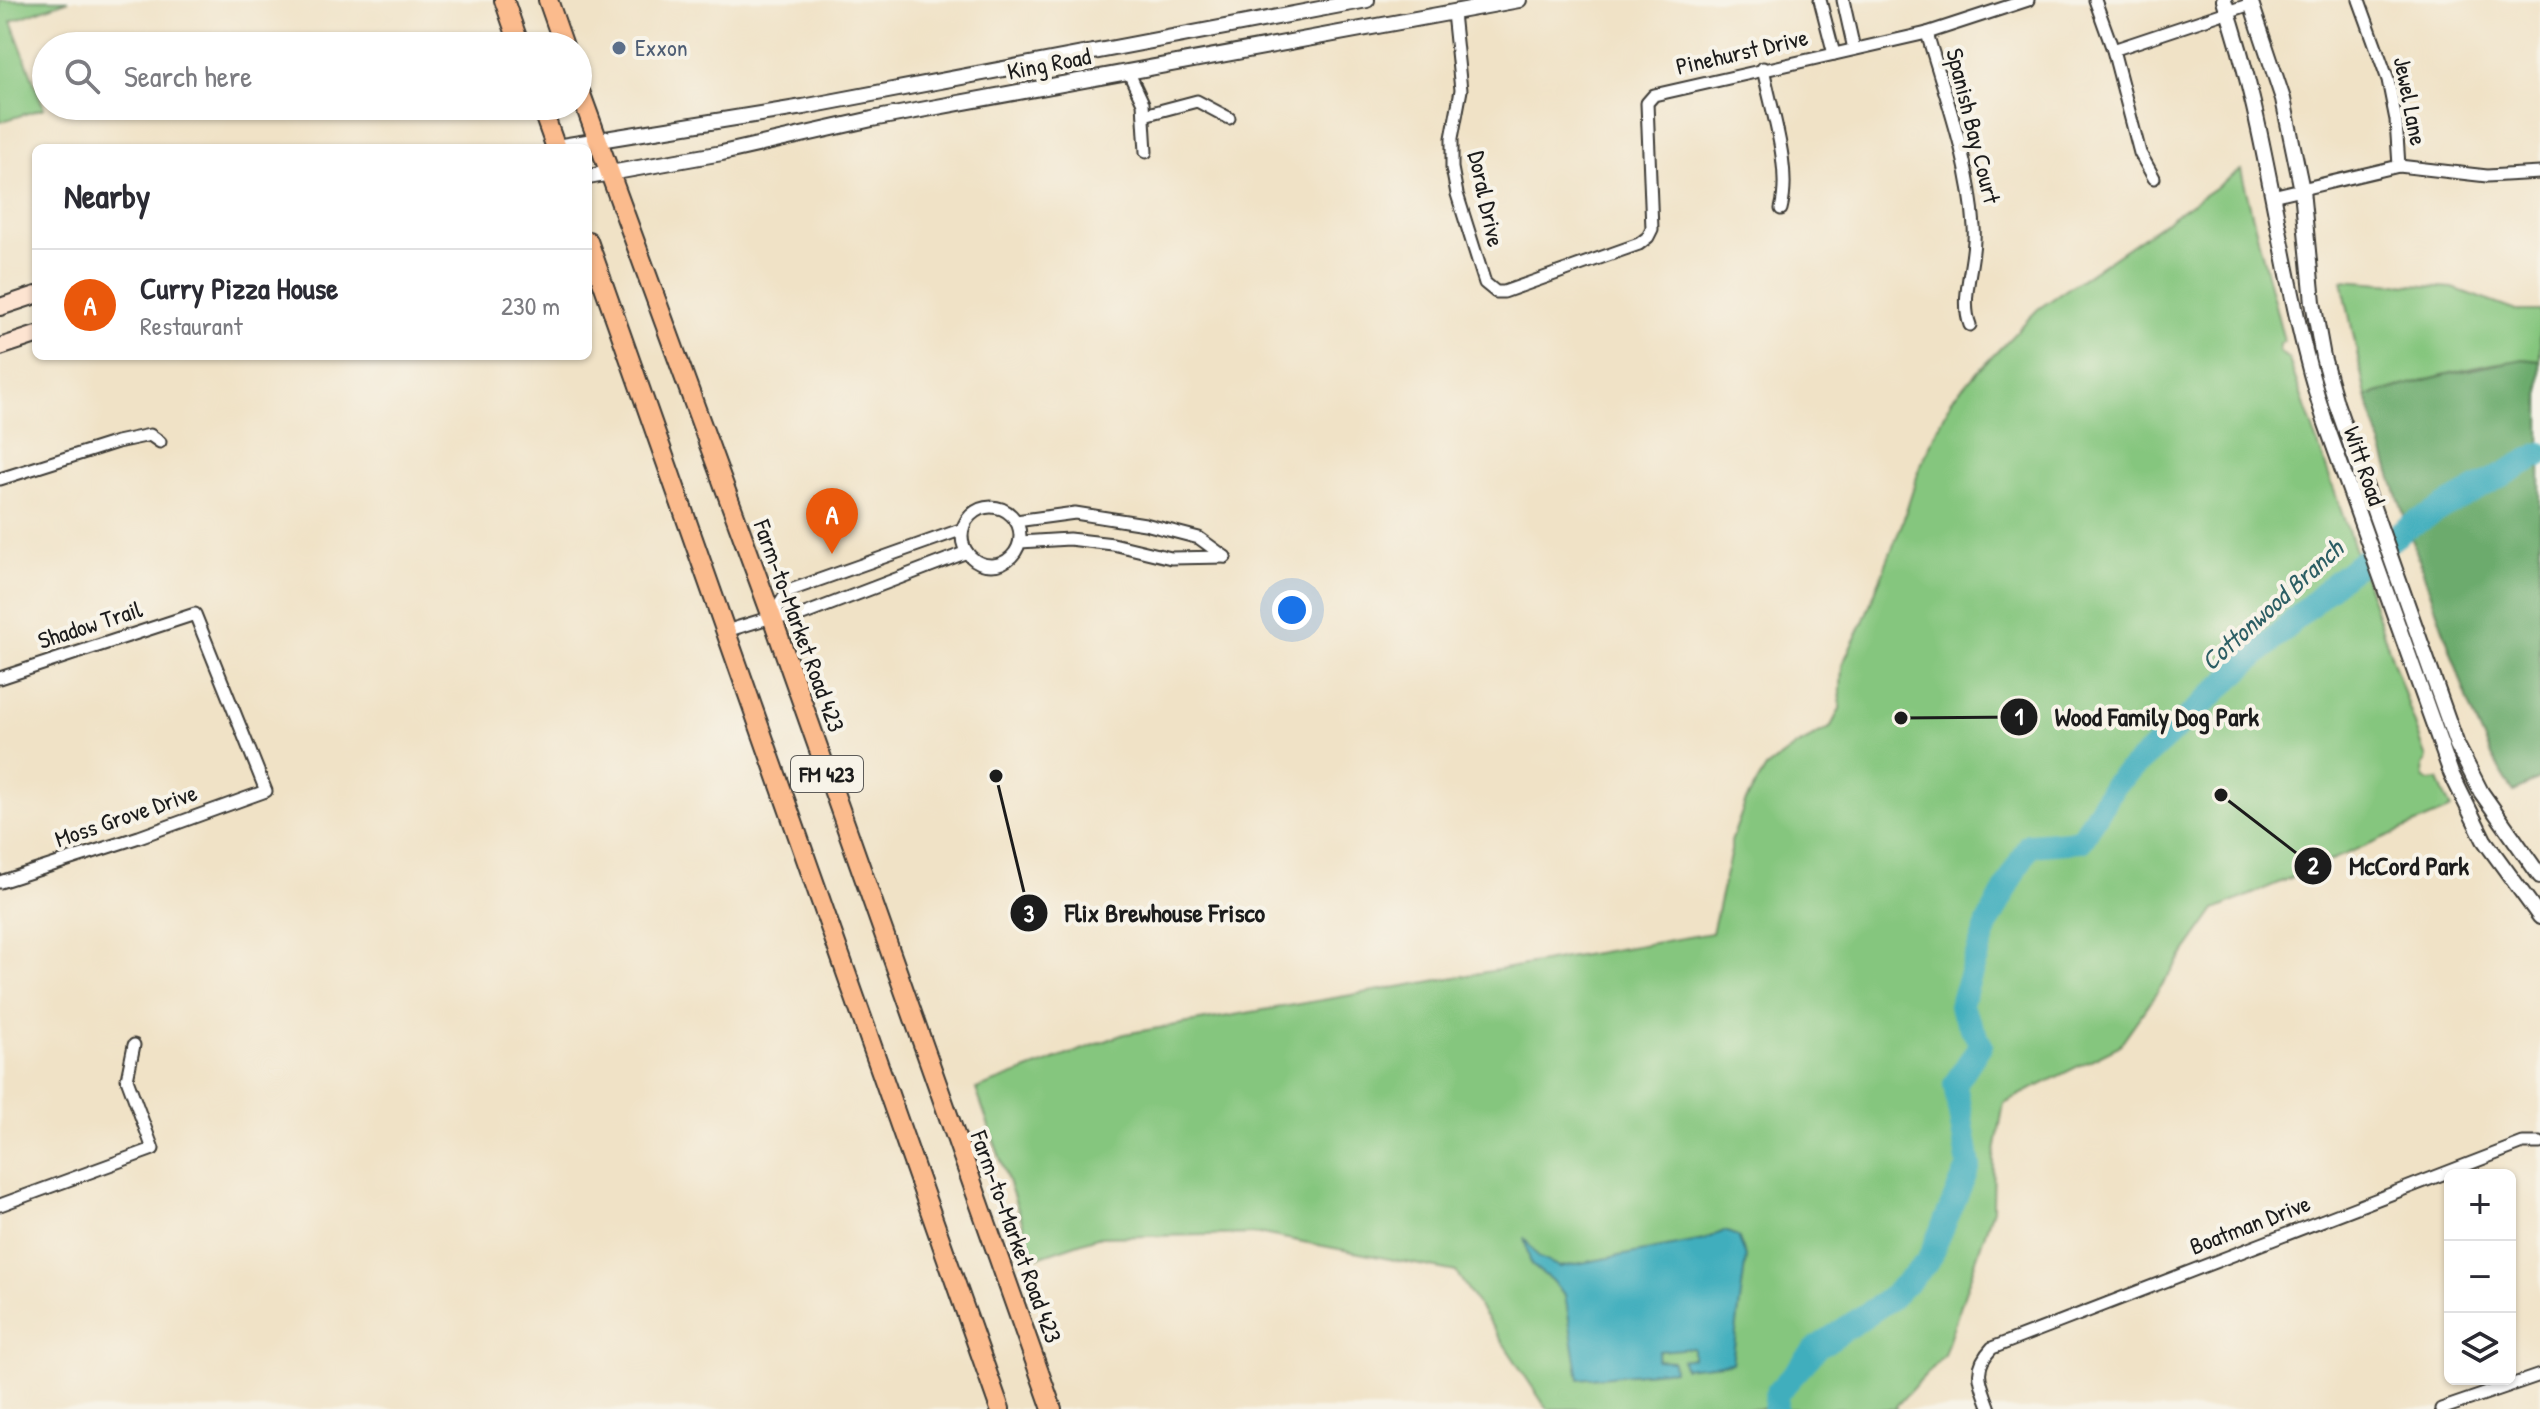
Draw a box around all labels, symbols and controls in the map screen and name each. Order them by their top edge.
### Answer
street label: Pinehurst Drive [1673,20,1811,82]
place label: Exxon [635,31,688,63]
search box [32,32,592,120]
marker: Exxon [610,39,628,57]
street label: King Road [1004,39,1093,87]
street label: Spanish Bay Court [1939,45,2009,207]
icon: search [60,54,104,98]
street label: Jewel Lane [2387,54,2435,148]
text: Search here [124,56,252,96]
street label: Doral Drive [1461,148,1513,250]
text: Nearby [64,173,150,219]
text: Curry Pizza House [140,268,338,308]
text: A [84,288,96,323]
text: 230 m [501,288,560,323]
text: Restaurant [140,308,243,343]
street label: Witt Road [2337,422,2393,509]
pin: A [806,488,858,554]
street label: Farm-to-Market Road 423 [746,514,853,736]
water label: Cottonwood Branch [2193,530,2352,678]
your location [1272,590,1312,630]
street label: Shadow Trail [33,592,146,656]
callout: Wood Family Dog Park [1999,692,2275,742]
text: Wood Family Dog Park [2055,699,2259,735]
text: 1 [2015,700,2024,732]
road number: FM 423 [791,756,863,792]
street label: Moss Grove Drive [50,776,201,854]
callout: McCord Park [2293,841,2485,891]
text: McCord Park [2349,848,2469,883]
text: 2 [2307,849,2319,881]
callout: Flix Brewhouse Frisco [1009,888,1281,938]
text: Flix Brewhouse Frisco [1064,895,1266,930]
text: 3 [1024,897,1035,929]
street label: Farm-to-Market Road 423 [963,1125,1070,1347]
map controls [2444,1169,2516,1385]
button: + [2444,1169,2516,1241]
street label: Boatman Drive [2185,1186,2315,1262]
button: − [2444,1241,2516,1313]
button: layers [2444,1313,2516,1385]

